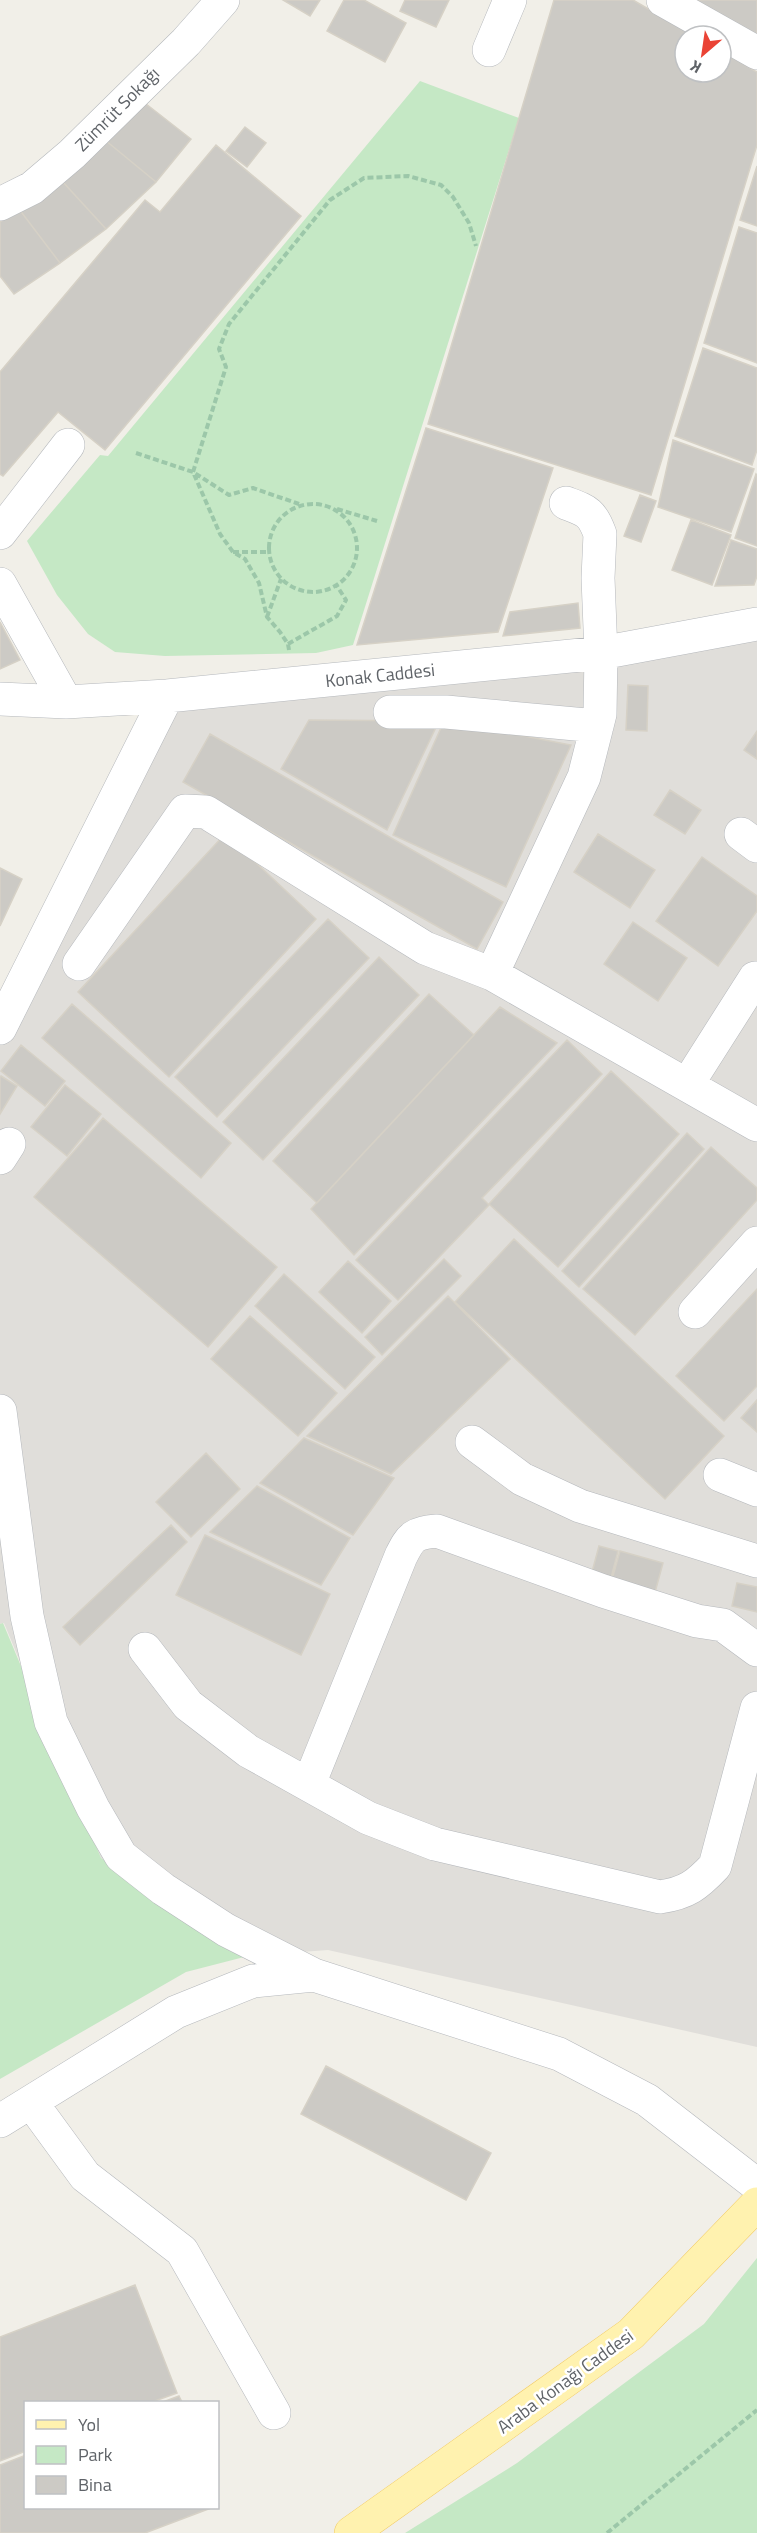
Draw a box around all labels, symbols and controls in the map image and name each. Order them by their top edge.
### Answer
north arrow [673,24,733,84]
text: K [685,54,706,80]
street label: Zümrüt Sokağı [69,61,165,157]
street label: Konak Caddesi [324,656,436,694]
street label: Araba Konağı Caddesi [491,2322,639,2440]
legend [24,2401,219,2509]
text: Yol [78,2411,100,2438]
text: Park [78,2441,113,2468]
text: Bina [78,2471,112,2498]

